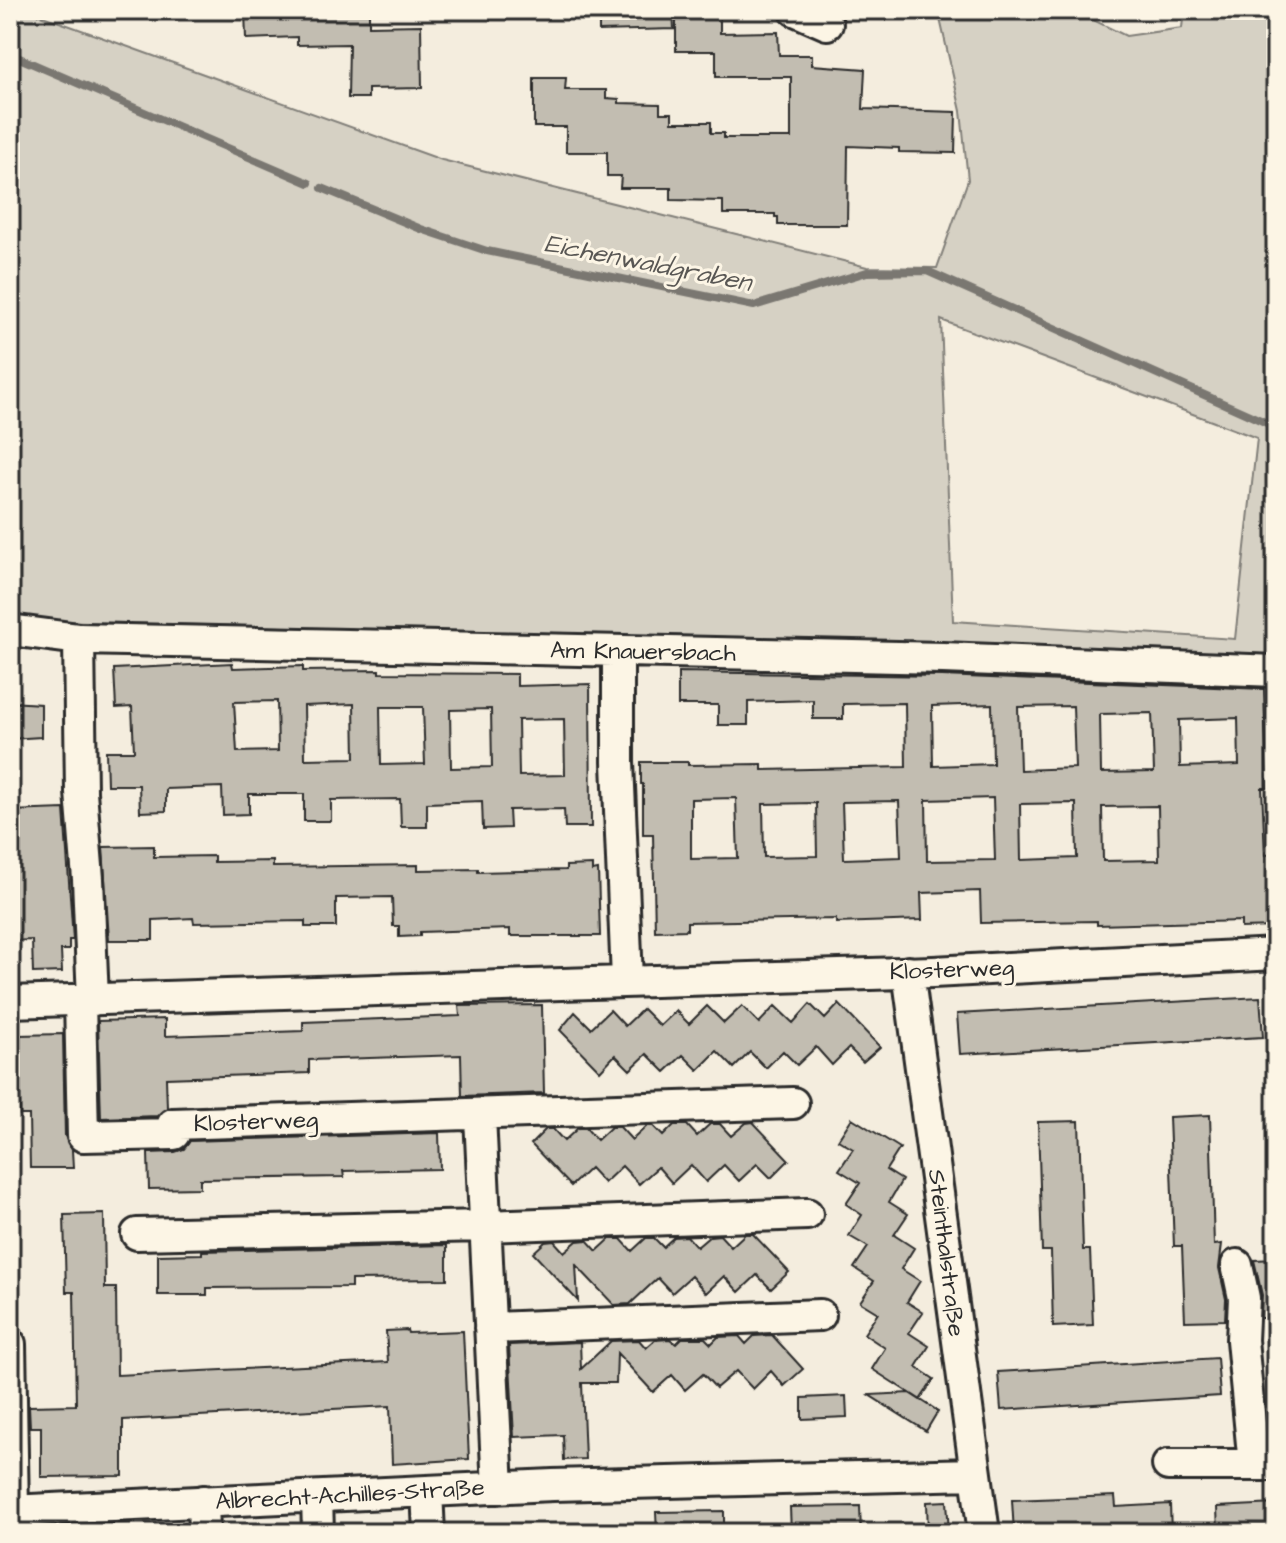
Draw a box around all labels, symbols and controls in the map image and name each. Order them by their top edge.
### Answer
water label: Eichenwaldgraben [541,225,756,302]
street label: Am Knauersbach [550,633,736,671]
street label: Klosterweg [889,951,1015,990]
street label: Klosterweg [193,1103,319,1142]
street label: Steinthalstraße [919,1167,973,1339]
street label: Albrecht-Achilles-Straße [214,1471,486,1519]

